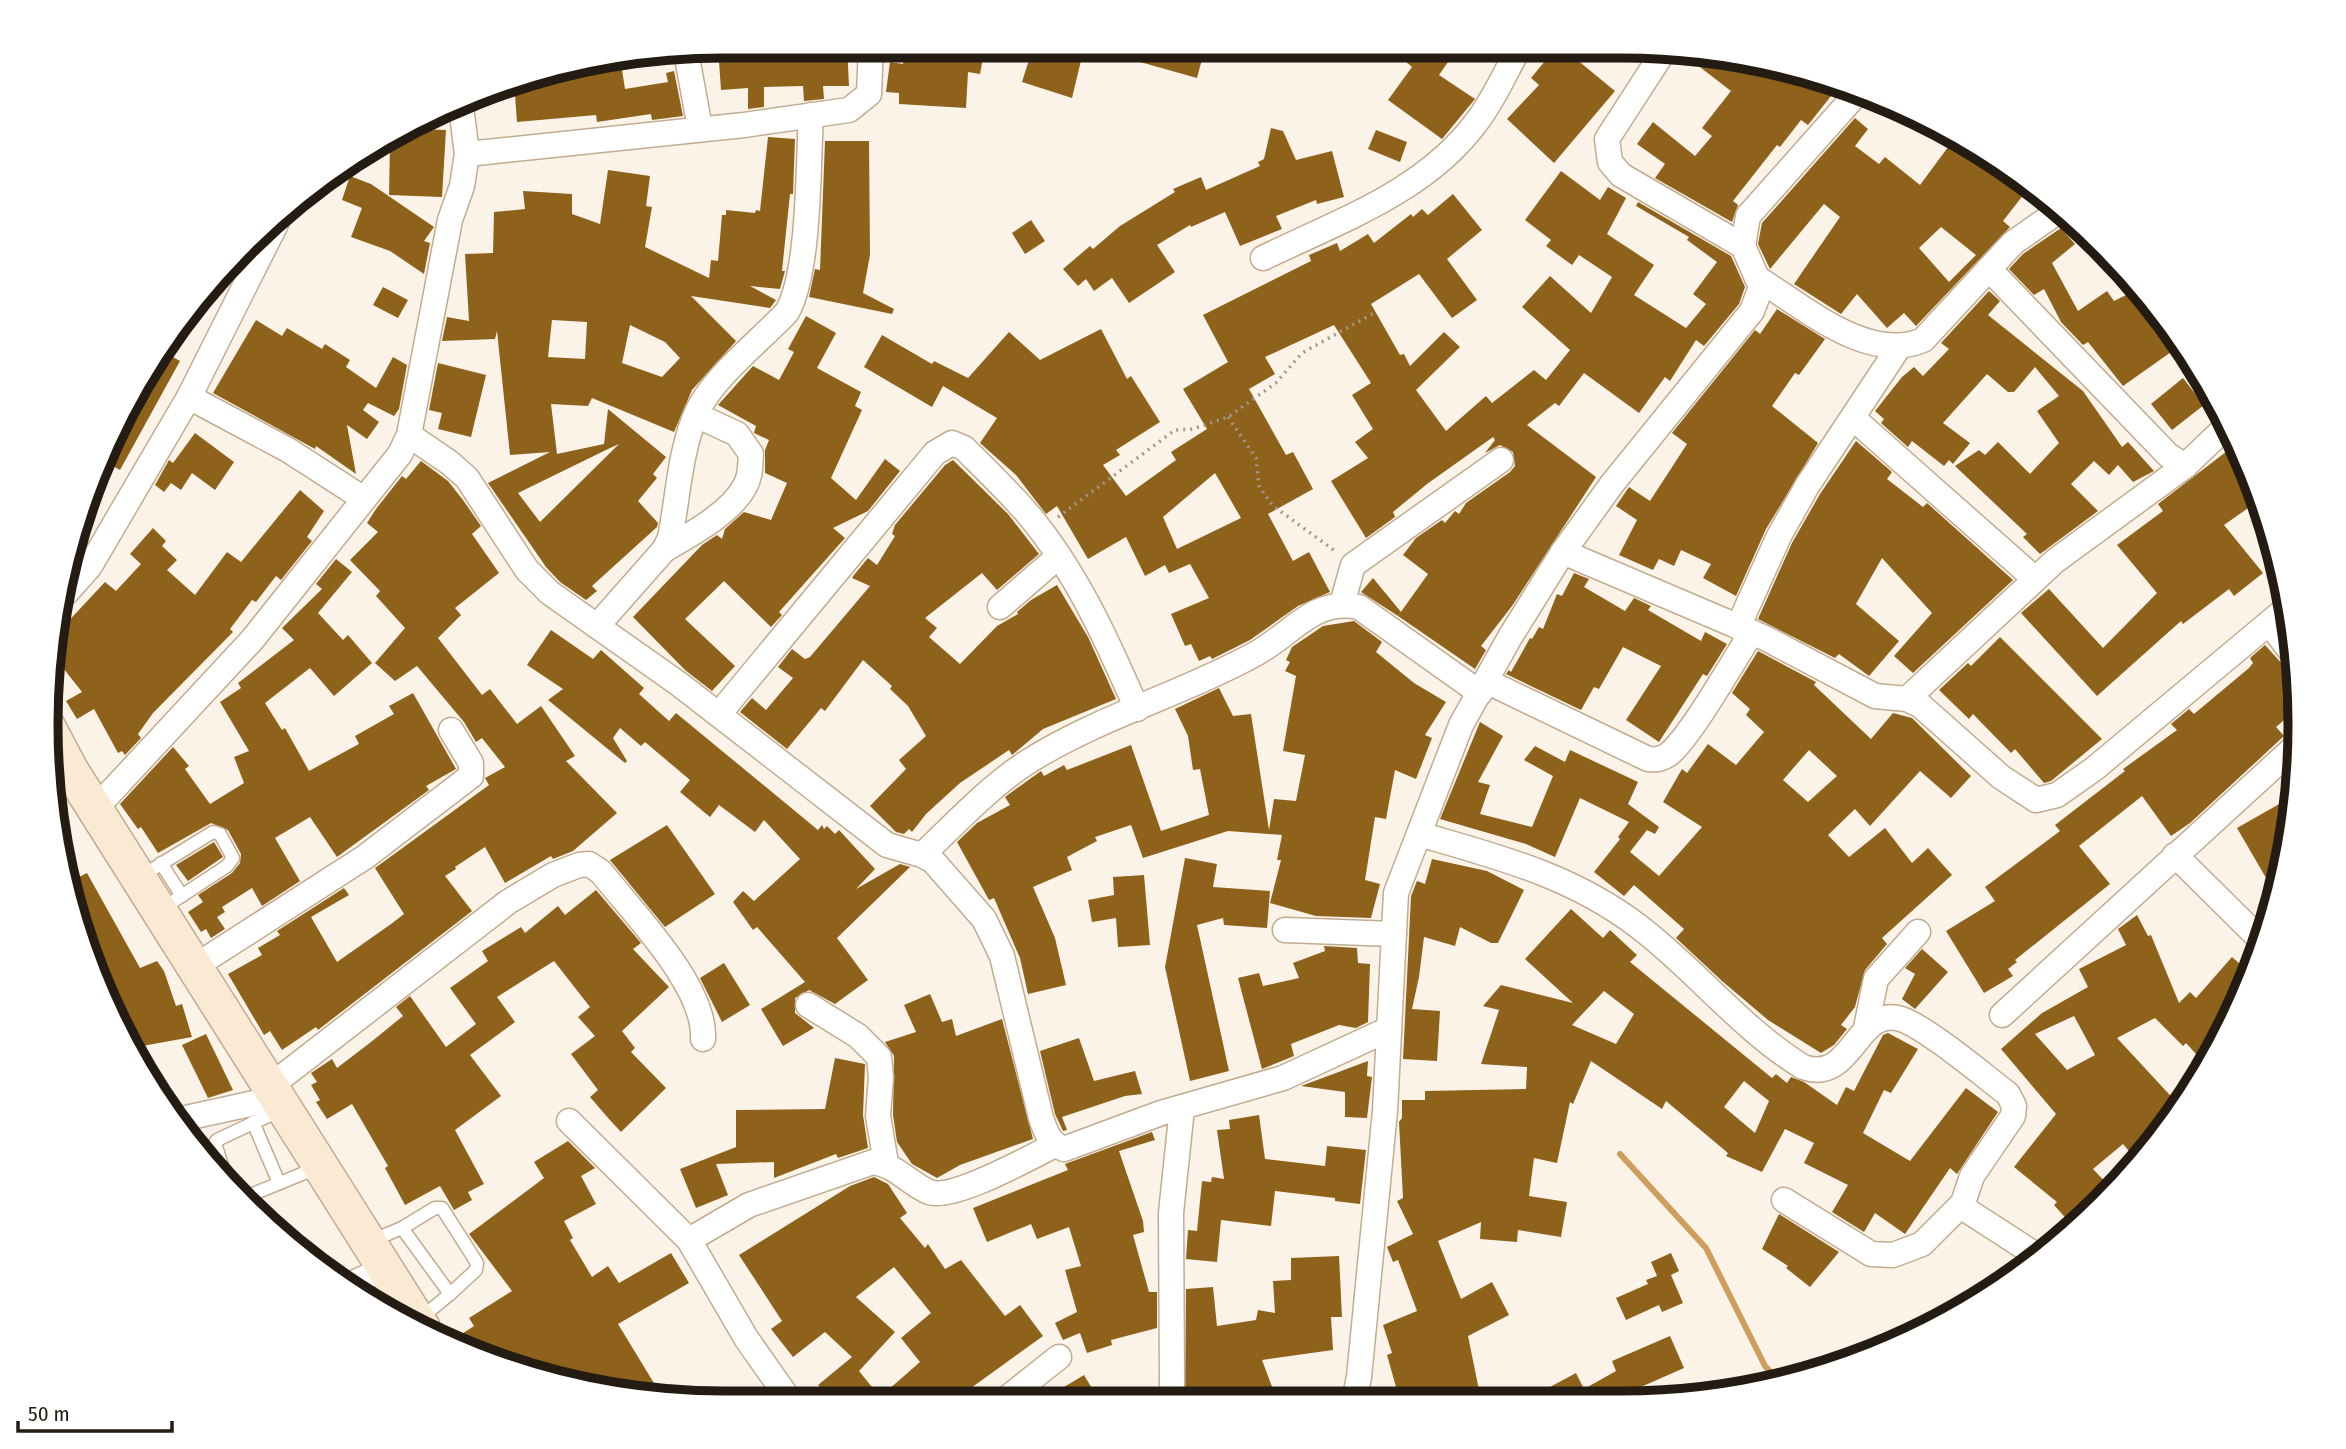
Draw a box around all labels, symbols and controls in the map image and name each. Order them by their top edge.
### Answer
scale bar [18,1390,172,1434]
text: 50 m [28,1401,70,1427]

